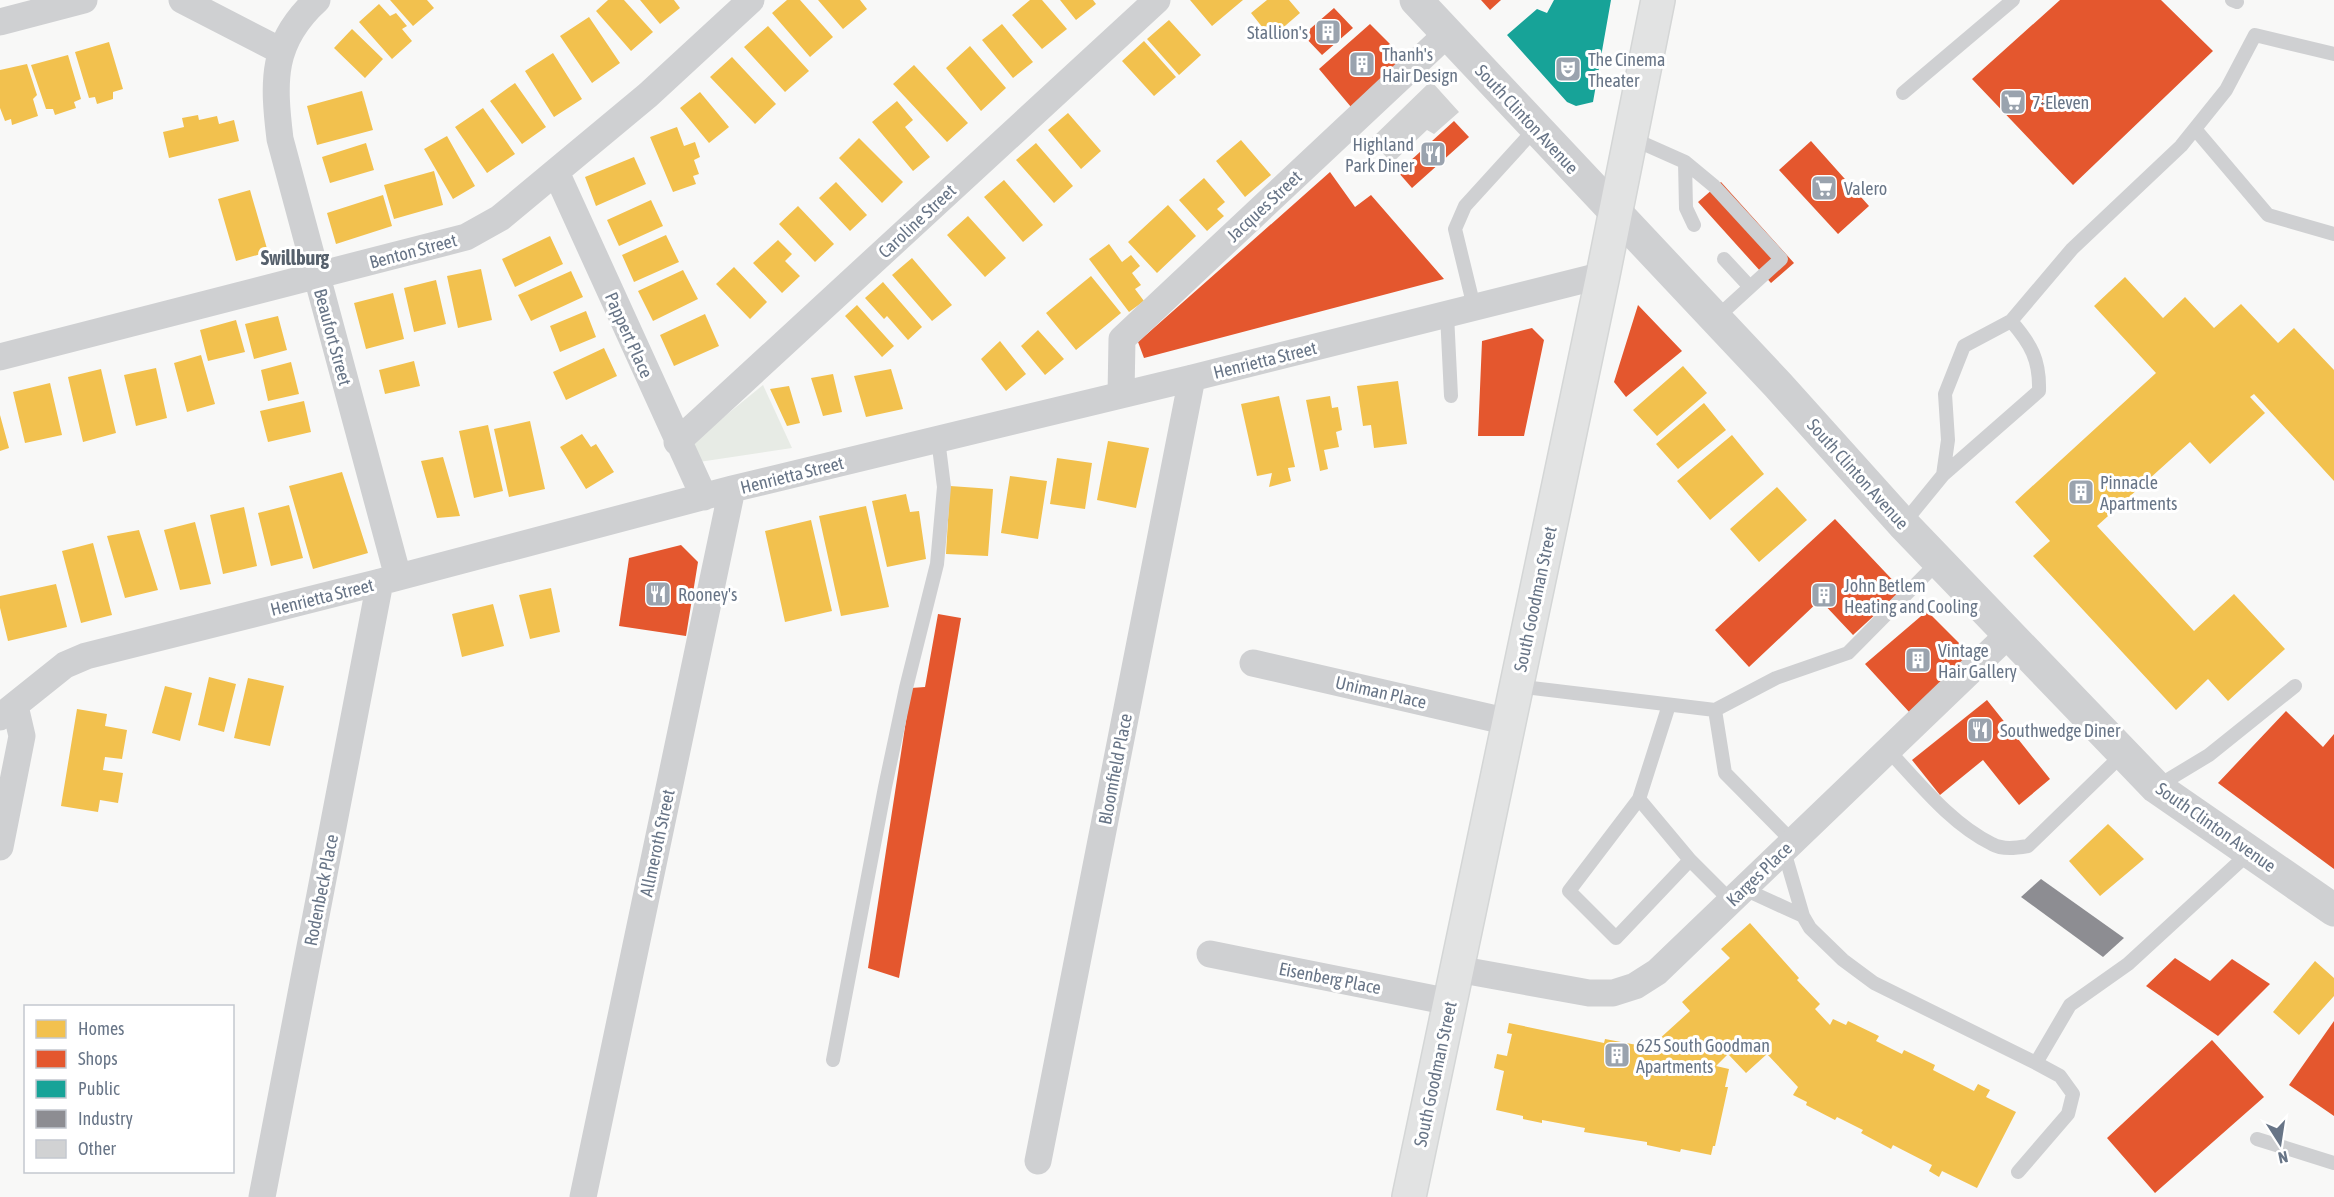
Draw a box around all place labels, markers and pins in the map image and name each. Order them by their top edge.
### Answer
building icon: Stallion's [1313,17,1343,47]
place label: Stallion's [1247,22,1308,43]
place label: Thanh's Hair Design [1382,44,1458,86]
building icon: Thanh's Hair Design [1347,49,1377,79]
place label: The Cinema Theater [1588,49,1665,91]
theatre icon: The Cinema Theater [1553,54,1583,84]
supermarket icon: 7-Eleven [1998,87,2028,117]
place label: 7-Eleven [2032,92,2089,113]
place label: Highland Park Diner [1345,134,1415,176]
restaurant icon: Highland Park Diner [1418,139,1448,169]
supermarket icon: Valero [1809,173,1839,203]
place label: Valero [1844,178,1887,199]
place label: Pinnacle Apartments [2100,472,2177,514]
building icon: Pinnacle Apartments [2066,477,2096,507]
place label: John Betlem Heating and Cooling [1844,575,1978,617]
restaurant icon: Rooney's [643,579,673,609]
building icon: John Betlem Heating and Cooling [1809,580,1839,610]
place label: Rooney's [678,584,737,605]
place label: Vintage Hair Gallery [1938,640,2017,682]
building icon: Vintage Hair Gallery [1903,645,1933,675]
restaurant icon: Southwedge Diner [1965,715,1995,745]
place label: Southwedge Diner [2000,720,2121,741]
place label: 625 South Goodman Apartments [1636,1035,1770,1077]
building icon: 625 South Goodman Apartments [1602,1040,1632,1070]

